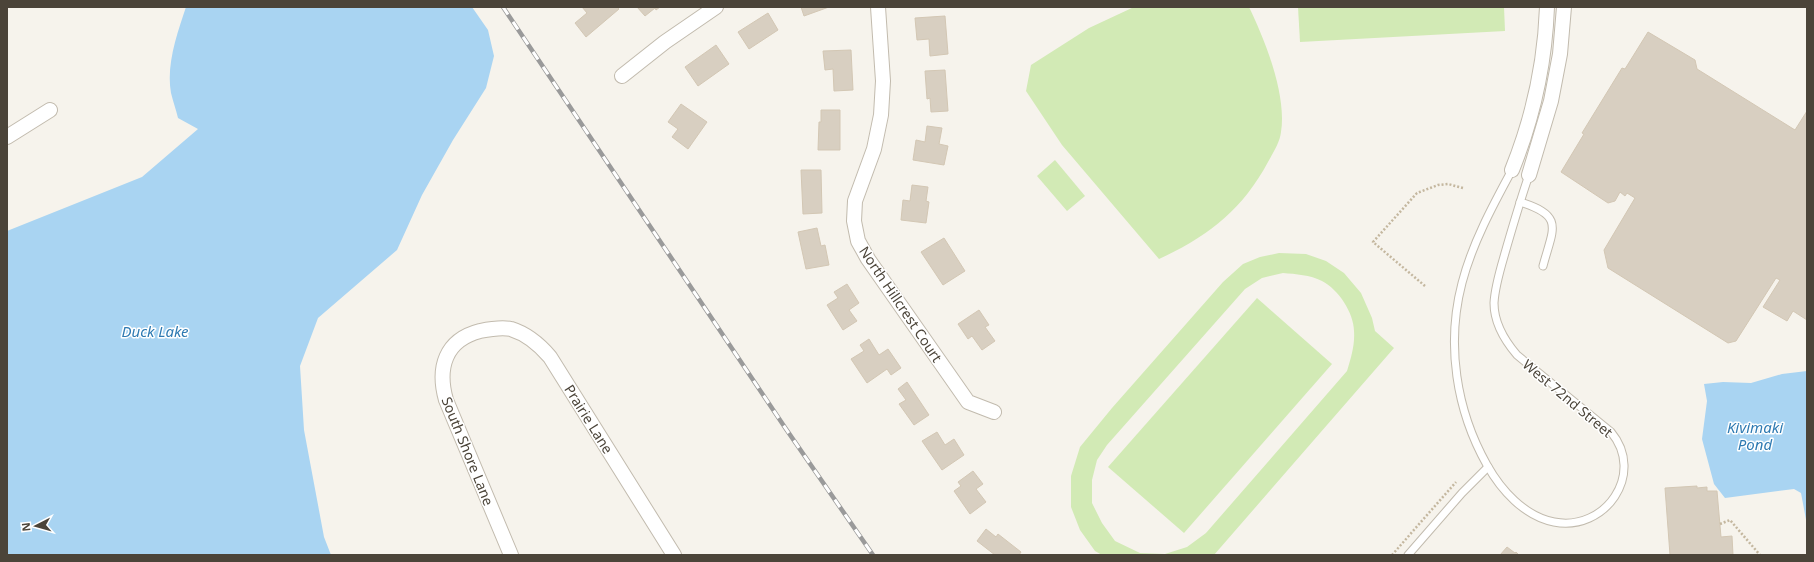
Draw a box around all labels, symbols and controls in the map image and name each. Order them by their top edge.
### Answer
street label: North Hillcrest Court [855,242,947,366]
water label: Duck Lake [121,321,189,341]
street label: West 72nd Street [1519,355,1617,441]
street label: Prairie Lane [560,381,618,457]
street label: South Shore Lane [438,394,499,508]
water label: Kivimaki Pond [1727,417,1784,454]
north arrow [16,506,56,546]
text: N [18,522,33,532]

